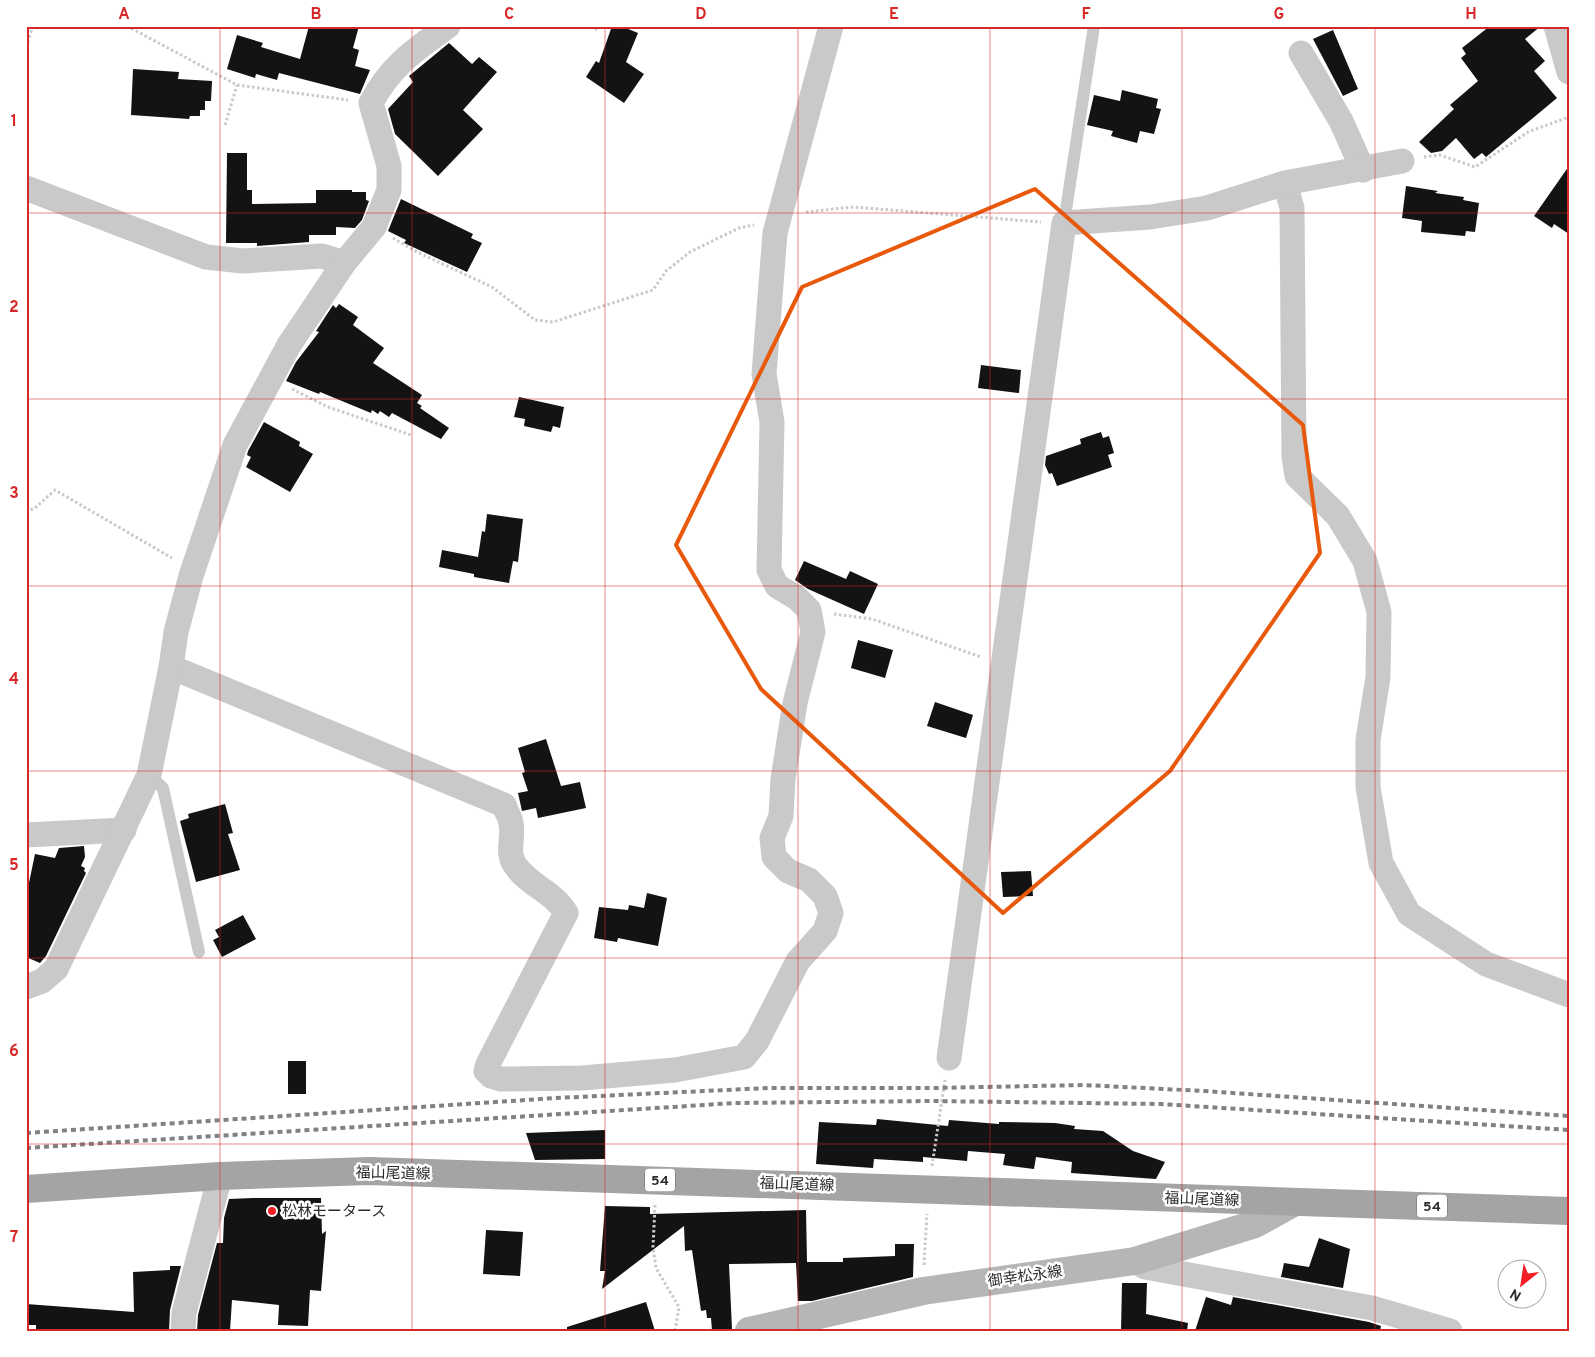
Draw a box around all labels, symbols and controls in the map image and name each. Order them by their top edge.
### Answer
text: A [118,5,130,25]
text: B [310,5,322,25]
text: C [504,5,514,25]
text: D [695,5,707,25]
text: E [889,5,899,25]
text: F [1081,5,1091,25]
text: G [1274,5,1284,25]
text: H [1465,5,1477,25]
text: 1 [11,112,17,132]
text: 2 [9,298,19,318]
text: 3 [9,484,19,504]
text: 4 [9,670,19,690]
text: 5 [9,856,19,876]
text: 6 [9,1042,19,1062]
street label: 福山尾道線 [355,1164,431,1185]
road number: 54 [645,1168,675,1192]
street label: 福山尾道線 [759,1175,835,1196]
street label: 福山尾道線 [1164,1190,1240,1211]
road number: 54 [1417,1194,1447,1218]
place label: 松林モータース [282,1203,386,1222]
marker: 松林モータース [266,1205,278,1217]
text: 7 [10,1228,18,1248]
north arrow [1498,1260,1548,1310]
street label: 御幸松永線 [987,1263,1064,1292]
text: N [1508,1284,1525,1304]

